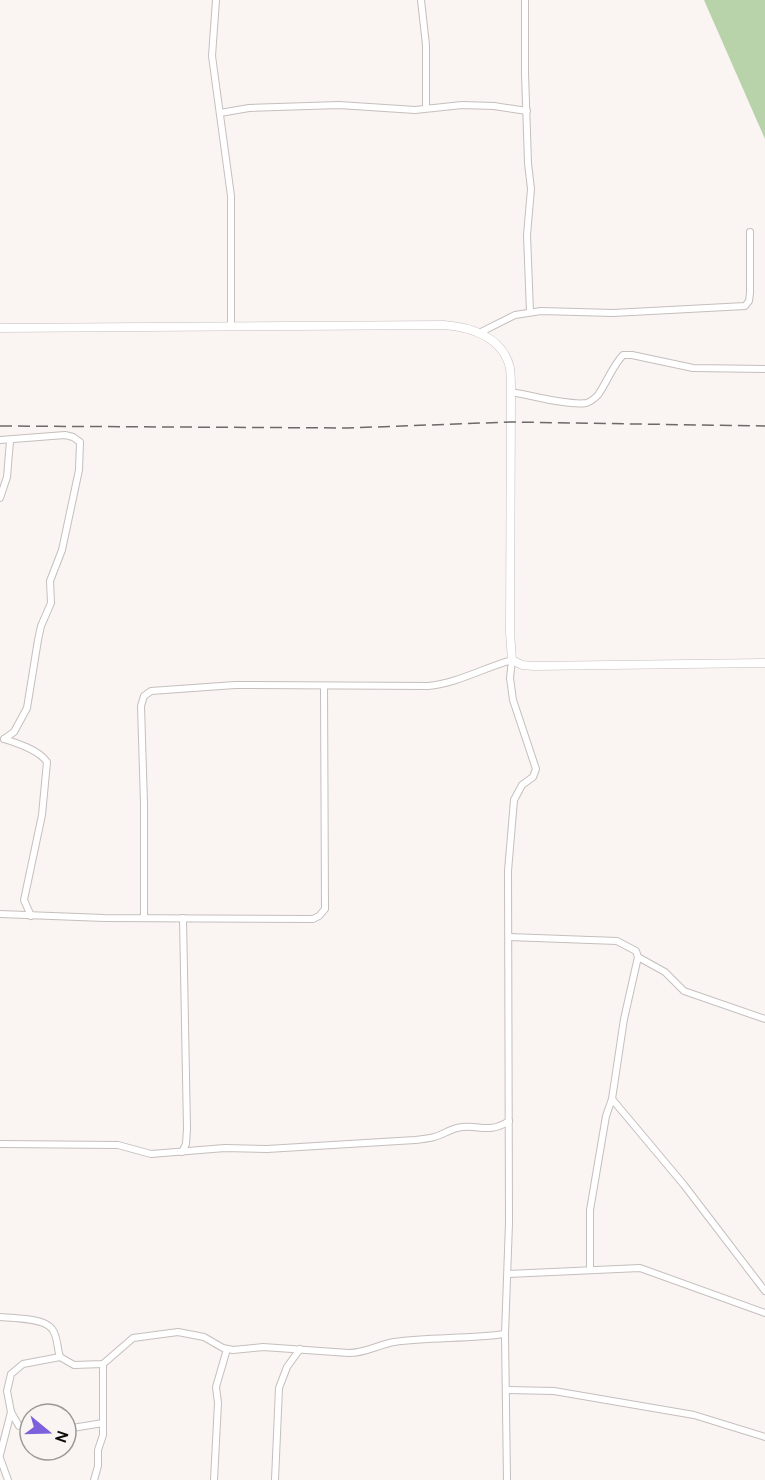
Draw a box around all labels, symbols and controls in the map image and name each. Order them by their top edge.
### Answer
north arrow [18,1402,78,1462]
text: N [51,1428,73,1445]

